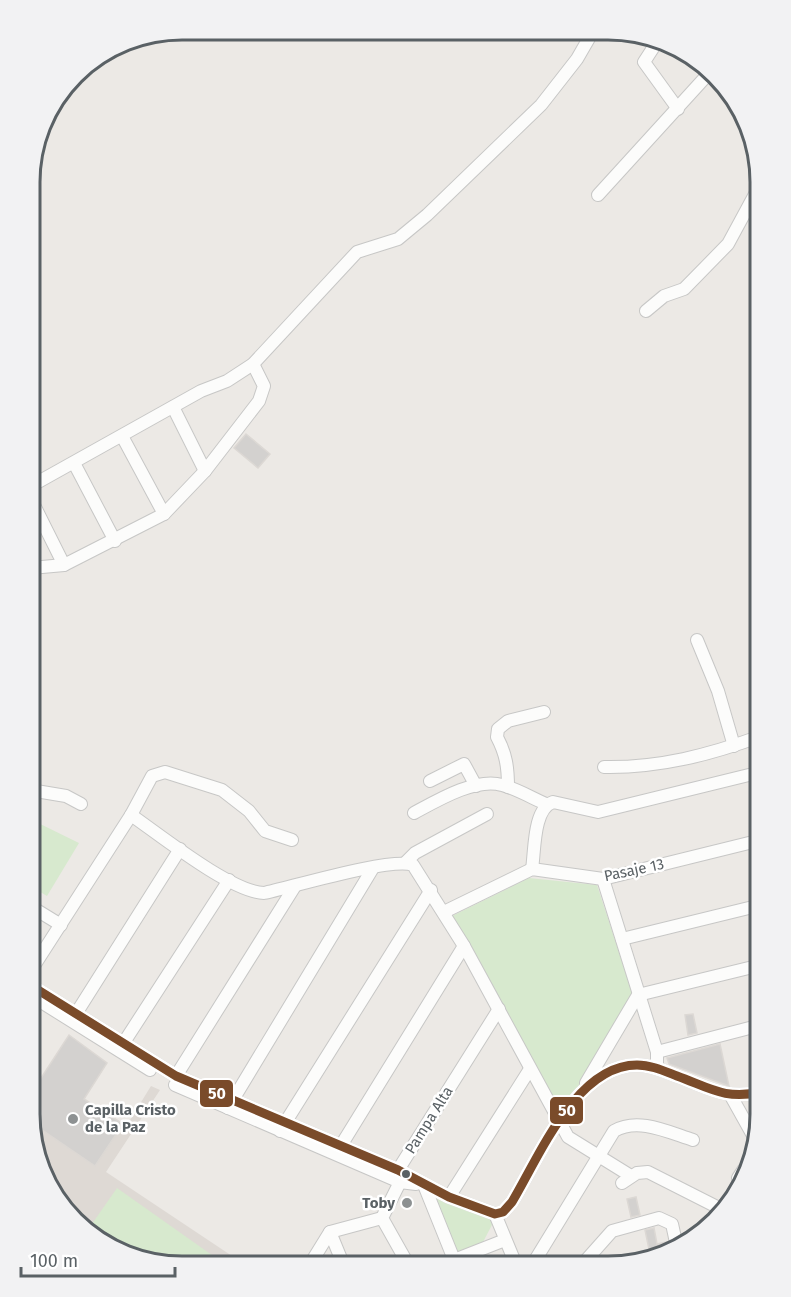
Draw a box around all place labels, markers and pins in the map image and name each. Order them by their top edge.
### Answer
place label: Capilla Cristo de la Paz [85,1101,176,1136]
marker: Capilla Cristo de la Paz [66,1112,80,1126]
unlabelled marker [400,1168,412,1180]
place label: Toby [362,1194,395,1212]
marker: Toby [400,1196,414,1210]

